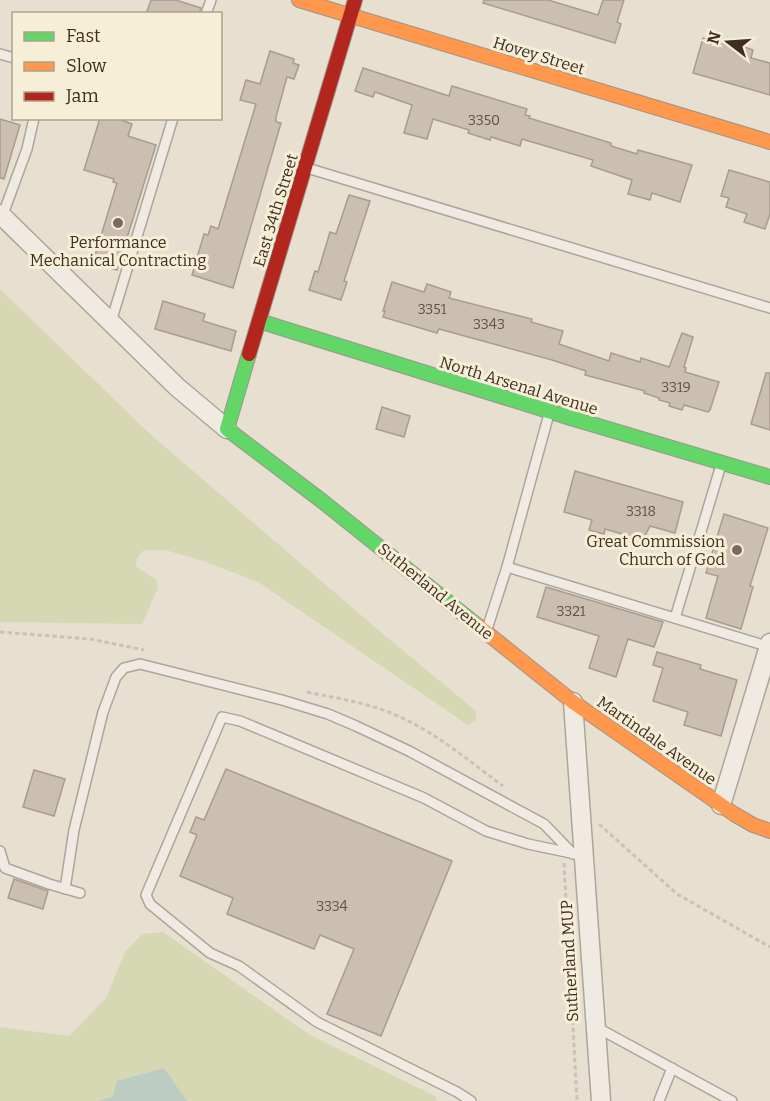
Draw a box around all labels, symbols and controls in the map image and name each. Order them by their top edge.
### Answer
legend [12,12,222,120]
north arrow [698,12,758,72]
text: Fast [66,25,101,47]
text: N [703,29,725,46]
street label: Hovey Street [491,33,587,78]
text: Slow [66,55,107,77]
text: Jam [65,85,99,107]
house number: 3350 [468,112,500,129]
street label: East 34th Street [249,151,302,269]
marker: Performance Mechanical Contracting [111,216,125,230]
place label: Performance Mechanical Contracting [30,233,206,270]
house number: 3351 [418,301,447,318]
house number: 3343 [473,316,505,333]
street label: North Arsenal Avenue [437,352,600,419]
house number: 3319 [661,379,691,396]
house number: 3318 [626,503,656,520]
place label: Great Commission Church of God [586,532,726,569]
street label: Sutherland Avenue [374,539,497,644]
marker: Great Commission Church of God [730,543,744,557]
house number: 3321 [556,603,586,620]
street label: Martindale Avenue [593,692,720,789]
house number: 3334 [316,898,348,915]
street label: Sutherland MUP [557,900,582,1022]

